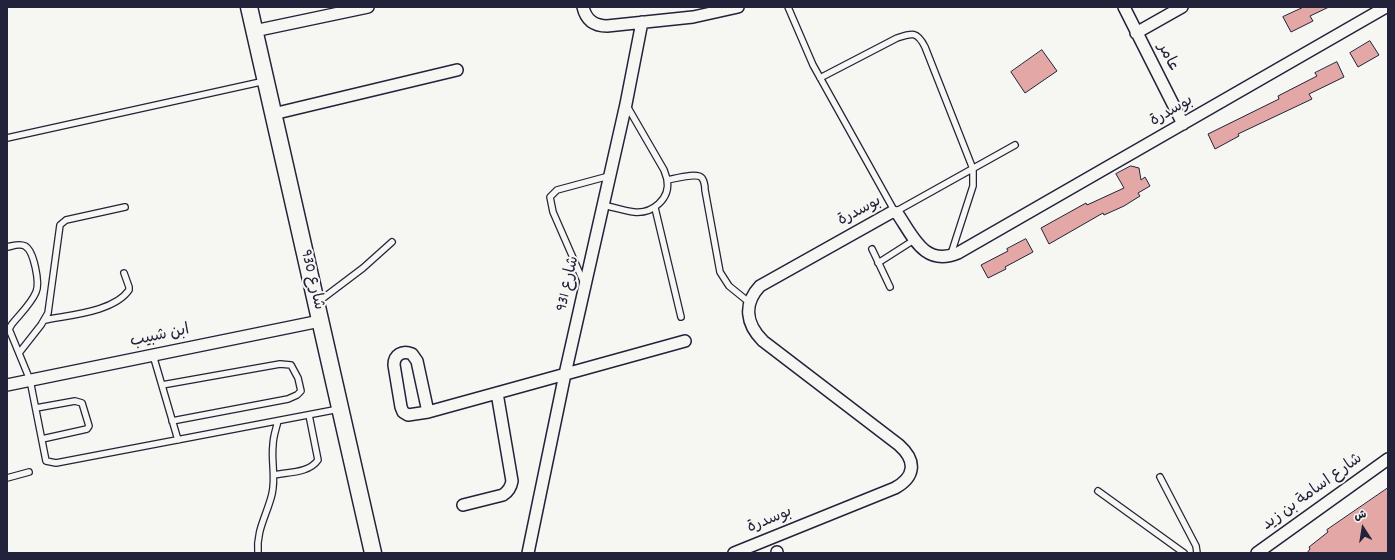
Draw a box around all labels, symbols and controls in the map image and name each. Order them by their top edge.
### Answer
street label: عامر [1152,40,1182,76]
street label: بوسدرة [1147,92,1197,132]
street label: بوسدرة [835,193,885,231]
street label: شارع 930 [295,248,327,312]
street label: شارع 931 [553,254,585,314]
street label: ابن شبيب [129,321,191,353]
street label: شارع اسامة بن زيد [1259,450,1367,536]
street label: بوسدرة [745,503,795,539]
north arrow [1343,508,1383,548]

